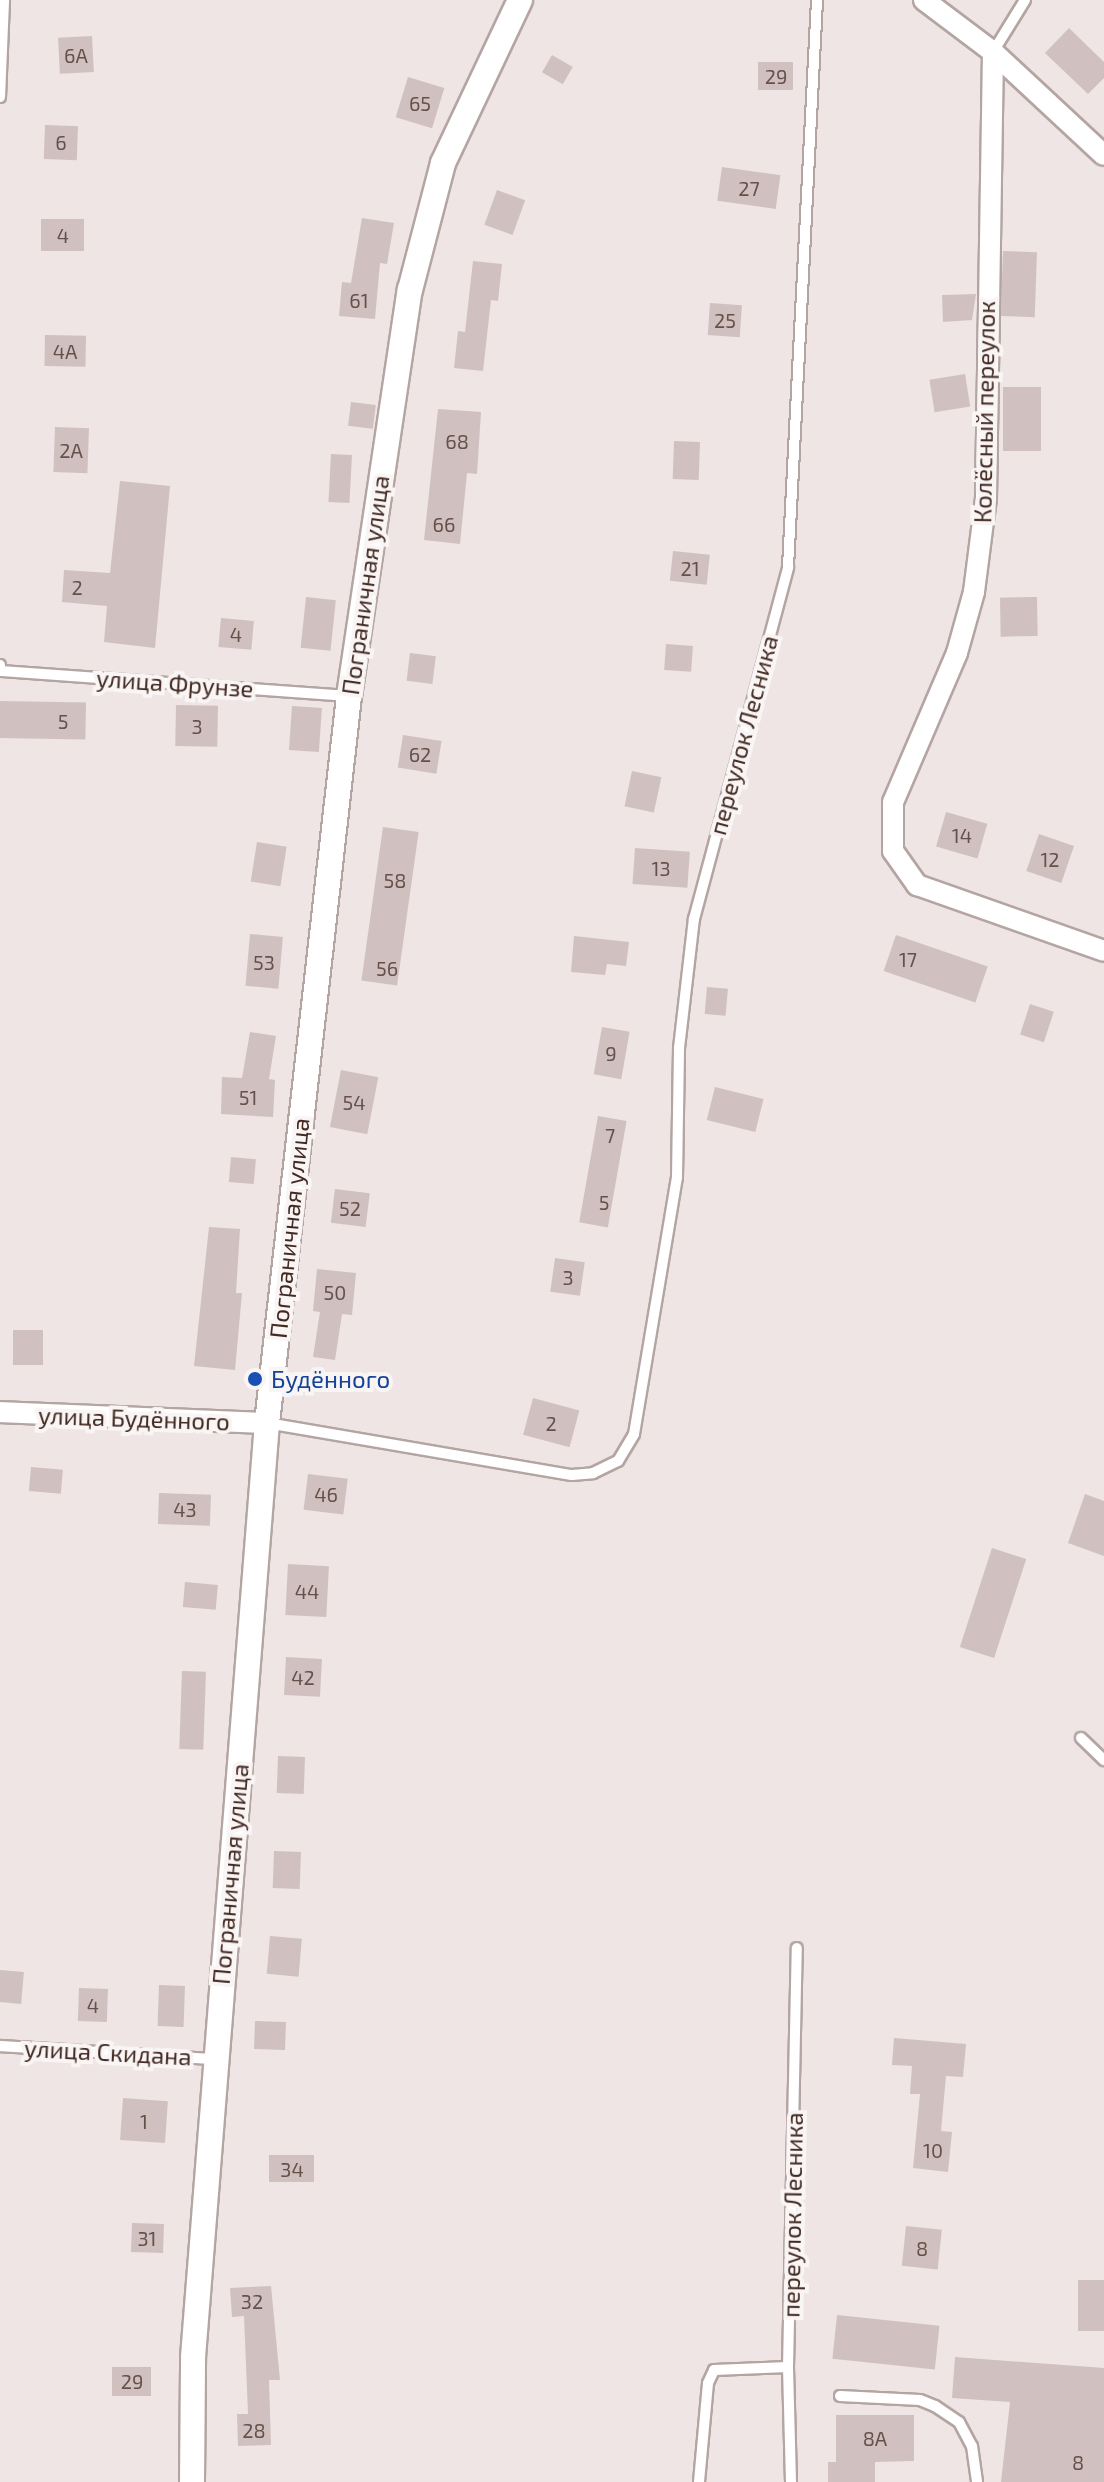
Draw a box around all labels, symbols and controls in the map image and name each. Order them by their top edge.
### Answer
house number: 6А [64,43,88,67]
house number: 29 [765,64,787,88]
house number: 65 [409,91,431,115]
house number: 6 [55,130,67,154]
house number: 27 [738,176,760,200]
house number: 4 [57,223,69,247]
house number: 61 [349,288,369,312]
street label: Колёсный переулок [968,301,1000,523]
house number: 25 [714,308,736,332]
house number: 4А [53,339,77,363]
house number: 68 [445,429,469,453]
house number: 2А [59,438,83,462]
street label: Пограничная улица [335,473,395,697]
house number: 66 [433,512,455,536]
house number: 21 [680,556,700,580]
house number: 2 [71,575,83,599]
house number: 4 [230,622,242,646]
street label: переулок Лесника [702,632,784,838]
street label: улица Фрунзе [95,663,255,703]
house number: 5 [58,709,68,733]
house number: 3 [191,714,203,738]
house number: 62 [409,742,431,766]
house number: 14 [952,823,972,847]
house number: 12 [1040,847,1060,871]
house number: 13 [651,856,671,880]
house number: 58 [384,868,406,892]
house number: 17 [899,947,917,971]
house number: 53 [253,950,275,974]
house number: 56 [376,956,398,980]
house number: 9 [605,1041,617,1065]
house number: 51 [239,1085,257,1109]
house number: 54 [342,1090,366,1114]
street label: Пограничная улица [263,1116,315,1340]
house number: 7 [605,1123,615,1147]
house number: 5 [599,1190,609,1214]
house number: 52 [339,1196,361,1220]
house number: 3 [562,1265,574,1289]
house number: 50 [324,1280,346,1304]
place label: Будённого [271,1365,390,1393]
marker: Будённого [246,1370,264,1388]
street label: улица Будённого [38,1400,230,1436]
house number: 2 [545,1411,557,1435]
house number: 46 [314,1482,338,1506]
house number: 43 [173,1497,197,1521]
house number: 44 [295,1579,319,1603]
house number: 42 [291,1665,315,1689]
street label: Пограничная улица [206,1762,254,1986]
house number: 4 [87,1993,99,2017]
street label: улица Скидана [24,2033,192,2071]
house number: 1 [140,2109,148,2133]
street label: переулок Лесника [776,2112,808,2318]
house number: 10 [923,2138,943,2162]
house number: 34 [280,2157,304,2181]
house number: 31 [137,2226,157,2250]
house number: 8 [916,2236,928,2260]
house number: 32 [241,2289,263,2313]
house number: 29 [121,2369,143,2393]
house number: 28 [242,2418,266,2442]
house number: 8А [863,2426,887,2450]
house number: 8 [1072,2450,1084,2474]

